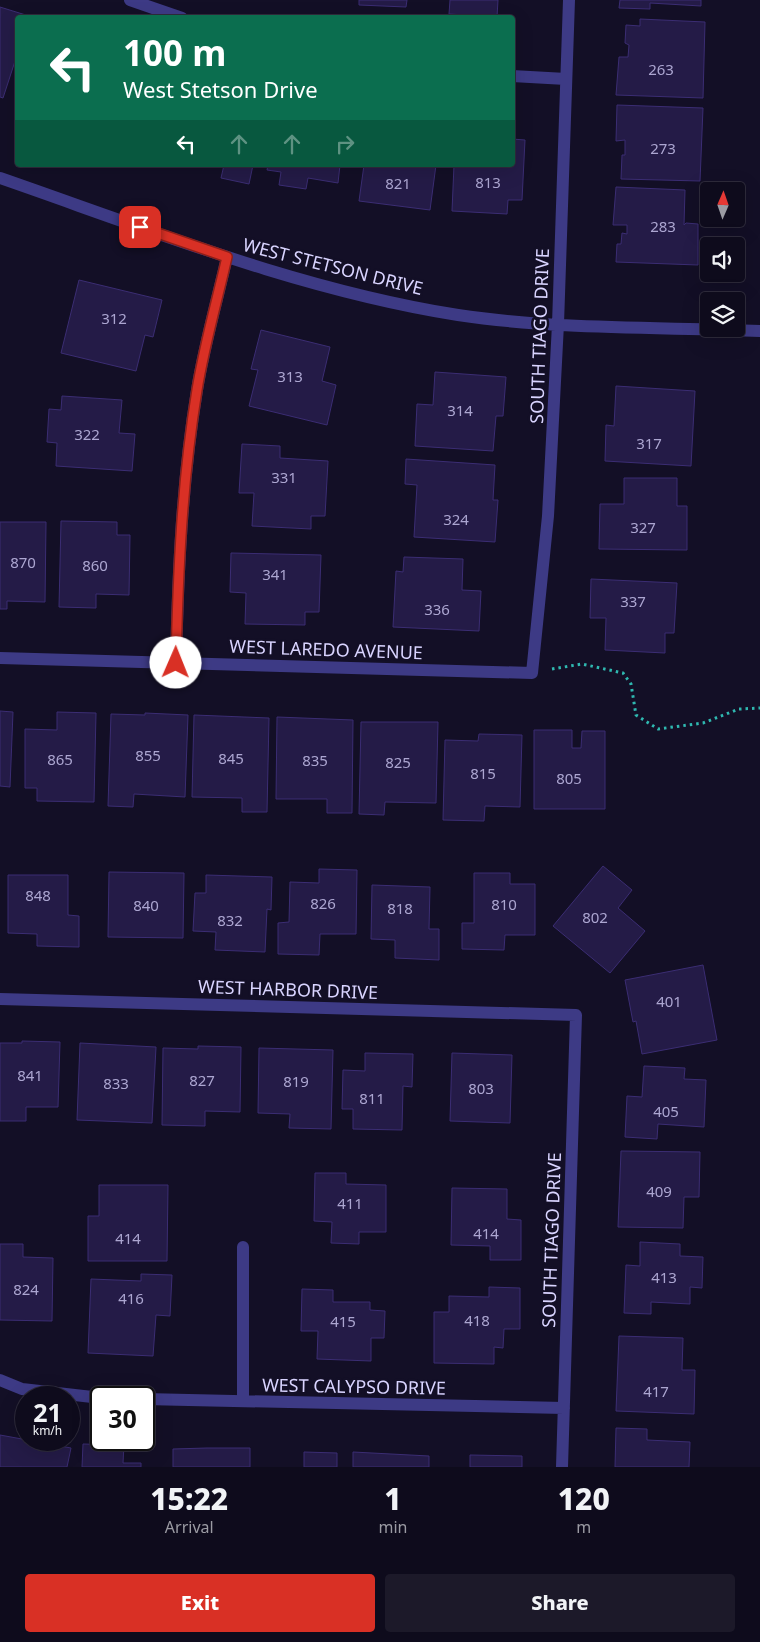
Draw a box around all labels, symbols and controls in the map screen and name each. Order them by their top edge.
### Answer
text: 100 m [123,29,226,76]
icon: left [40,35,105,100]
house number: 263 [648,59,674,79]
text: West Stetson Drive [123,74,318,104]
icon: left [172,130,200,158]
icon: ahead [225,130,253,158]
icon: ahead [278,130,306,158]
icon: right [331,130,359,158]
house number: 273 [650,138,676,158]
house number: 813 [475,172,501,192]
house number: 821 [385,173,411,193]
north arrow [700,182,745,228]
map controls [700,182,745,337]
pin [119,206,161,248]
icon: arrive [126,213,154,241]
house number: 283 [650,216,676,236]
street label: WEST STETSON DRIVE [240,232,426,300]
button: sound [700,237,745,282]
street label: SOUTH TIAGO DRIVE [524,248,554,424]
button: layers [700,292,745,337]
house number: 312 [101,308,127,328]
house number: 313 [277,366,303,386]
house number: 314 [447,400,473,420]
house number: 322 [74,424,100,444]
house number: 317 [636,433,662,453]
house number: 331 [271,467,297,487]
house number: 324 [443,509,469,529]
house number: 327 [630,517,656,537]
house number: 870 [10,552,36,572]
house number: 860 [82,555,108,575]
house number: 341 [262,564,288,584]
house number: 337 [620,591,646,611]
house number: 336 [424,599,450,619]
street label: WEST LAREDO AVENUE [229,634,423,664]
position arrow [149,636,201,688]
house number: 855 [135,745,161,765]
house number: 845 [218,748,244,768]
house number: 865 [47,749,73,769]
house number: 835 [302,750,328,770]
house number: 825 [385,752,411,772]
house number: 815 [470,763,496,783]
house number: 805 [556,768,582,788]
house number: 848 [25,885,51,905]
house number: 826 [310,893,336,913]
house number: 810 [491,894,517,914]
house number: 840 [133,895,159,915]
house number: 818 [387,898,413,918]
house number: 802 [582,907,608,927]
house number: 832 [217,910,243,930]
street label: WEST HARBOR DRIVE [198,974,378,1004]
house number: 401 [656,991,682,1011]
house number: 841 [17,1065,43,1085]
house number: 827 [189,1070,215,1090]
house number: 819 [283,1071,309,1091]
house number: 833 [103,1073,129,1093]
house number: 803 [468,1078,494,1098]
house number: 811 [359,1088,385,1108]
house number: 405 [653,1101,679,1121]
street label: SOUTH TIAGO DRIVE [536,1152,566,1328]
house number: 409 [646,1181,672,1201]
house number: 411 [337,1193,363,1213]
house number: 414 [473,1223,499,1243]
house number: 414 [115,1228,141,1248]
house number: 413 [651,1267,677,1287]
house number: 824 [13,1279,39,1299]
house number: 416 [118,1288,144,1308]
house number: 418 [464,1310,490,1330]
house number: 415 [330,1311,356,1331]
street label: WEST CALYPSO DRIVE [262,1372,446,1400]
house number: 417 [643,1381,669,1401]
speed limit sign: 30 [90,1386,155,1451]
text: 21 [33,1395,62,1429]
text: km/h [33,1422,62,1439]
text: 15:22 [150,1478,228,1519]
text: 1 [384,1478,402,1519]
text: 120 [558,1478,610,1519]
text: Arrival [165,1516,214,1538]
text: min [378,1516,407,1538]
text: m [576,1516,591,1538]
button: Exit [25,1574,375,1632]
button: Share [385,1574,735,1632]

